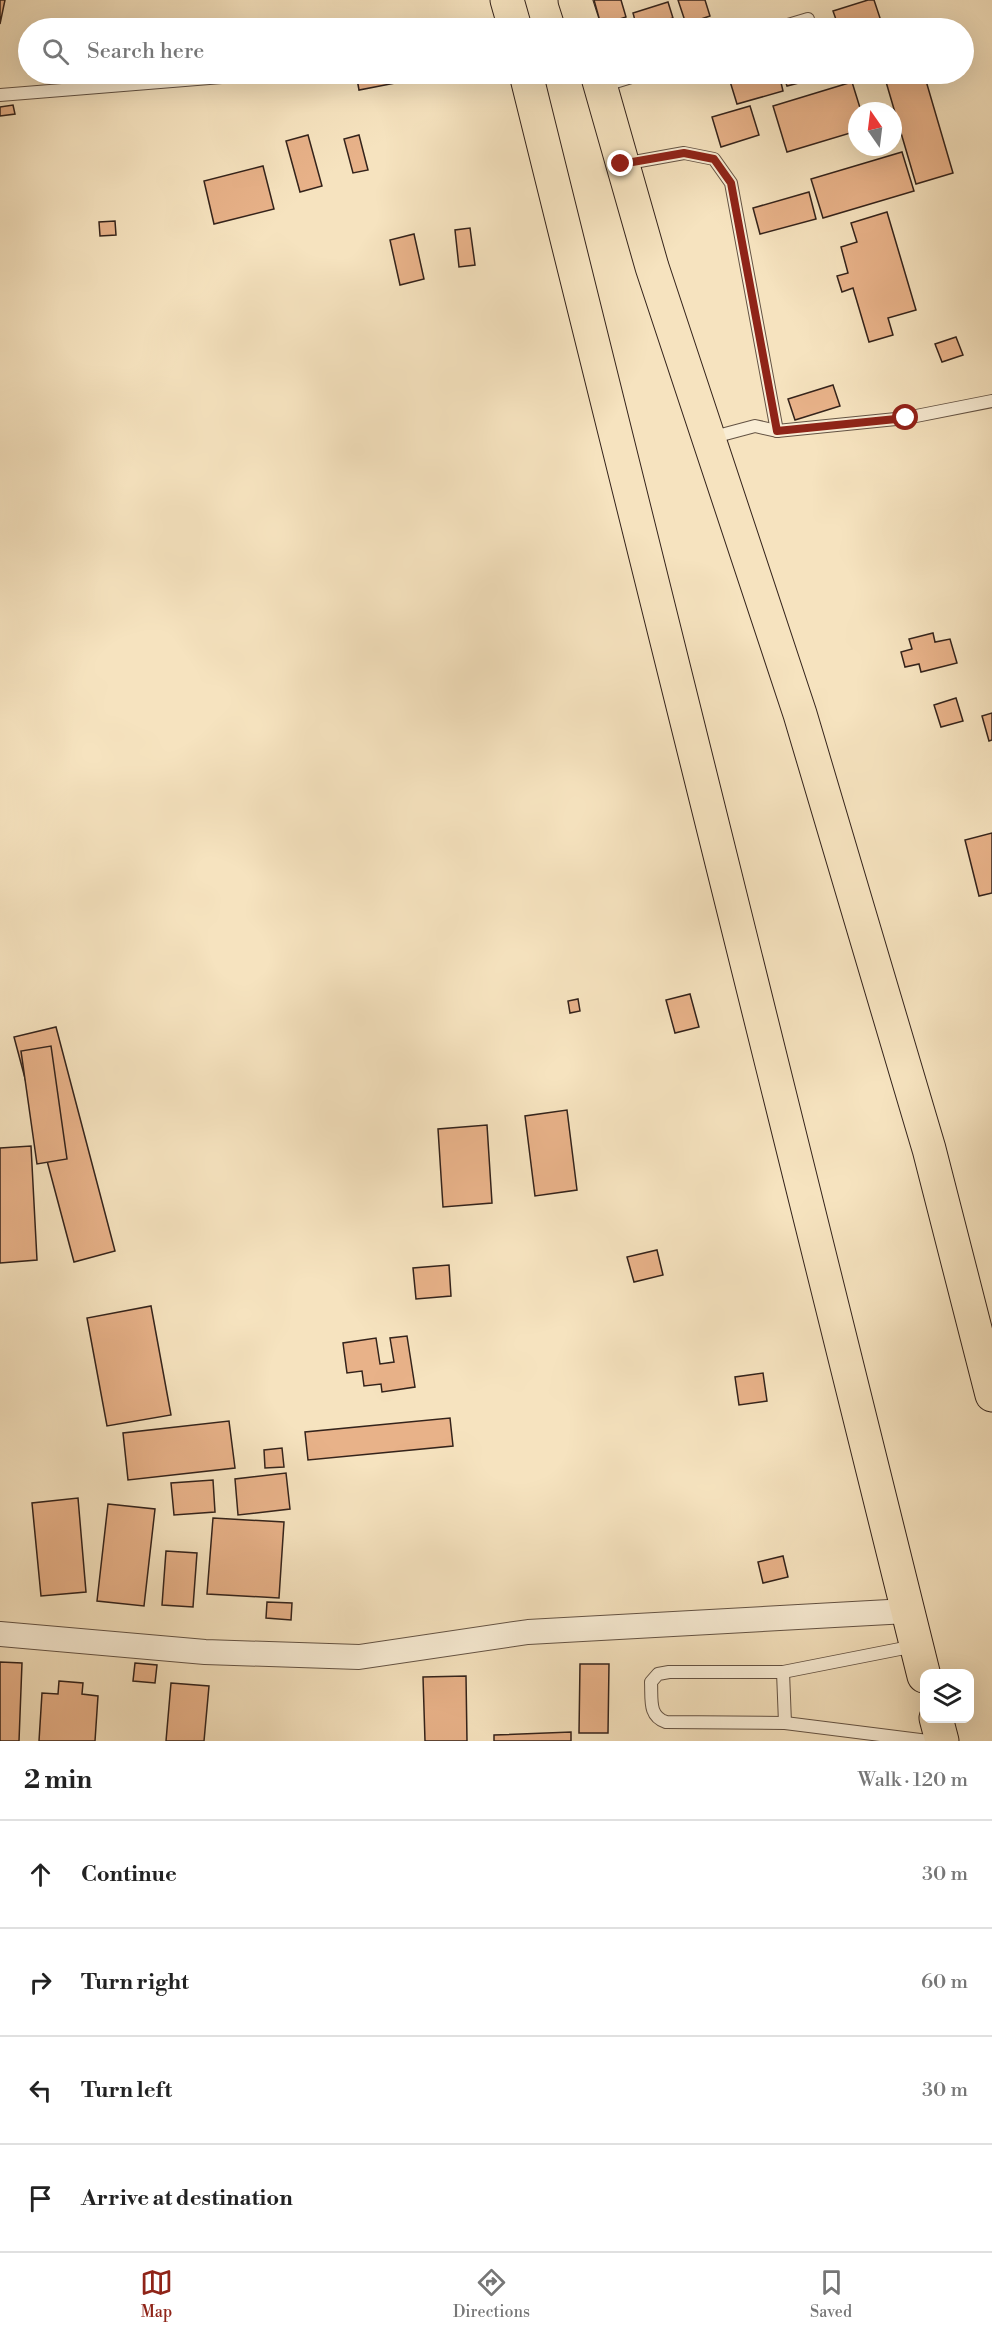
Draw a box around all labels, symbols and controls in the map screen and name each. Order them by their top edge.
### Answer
search box [18,18,974,84]
icon: search [39,35,72,68]
text: Search here [87,38,204,65]
north arrow [848,102,902,156]
route end [607,150,633,176]
route start [892,404,918,430]
map controls [920,1669,974,1723]
button: layers [920,1669,974,1723]
text: 2 min [24,1764,92,1796]
text: Walk · 120 m [858,1768,968,1793]
icon: ahead [24,1858,57,1891]
text: Continue [81,1861,177,1888]
text: 30 m [922,1862,968,1887]
icon: right [24,1966,57,1999]
text: Turn right [81,1969,189,1996]
text: 60 m [921,1970,968,1995]
icon: left [24,2074,57,2107]
text: Turn left [81,2077,172,2104]
text: 30 m [922,2078,968,2103]
icon: arrive [24,2182,57,2215]
text: Arrive at destination [81,2185,293,2212]
tab: Map [140,2266,173,2322]
tab: Directions [453,2266,530,2322]
tab: Saved [810,2266,852,2322]

